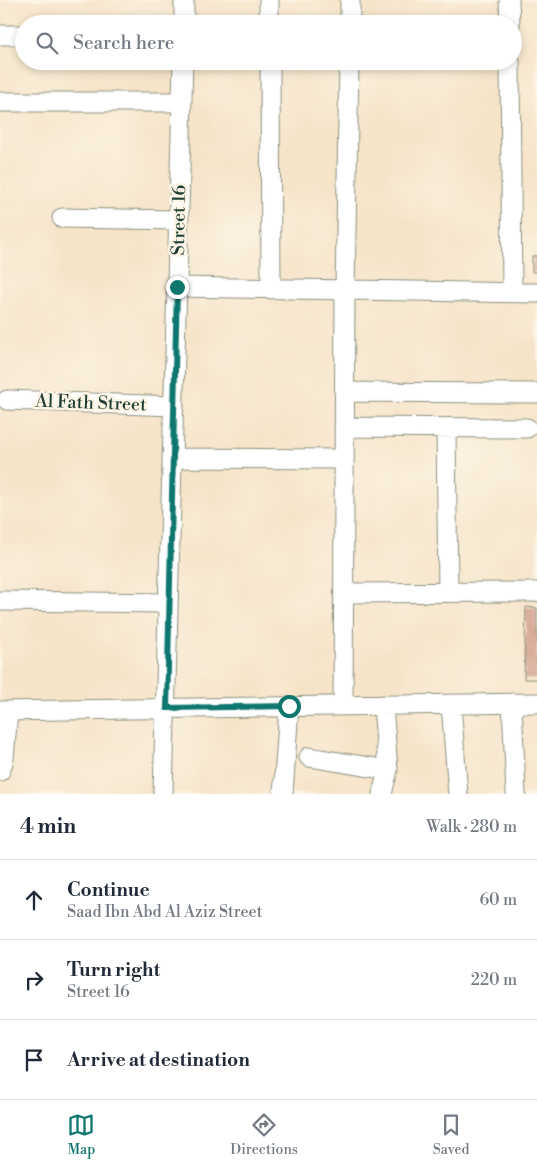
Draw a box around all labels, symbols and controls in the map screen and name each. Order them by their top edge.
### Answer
search box [15,15,522,70]
icon: search [33,29,61,57]
text: Search here [73,31,174,55]
street label: Street 16 [167,184,191,256]
route end [166,276,189,299]
street label: Al Fath Street [34,390,148,416]
route start [278,695,301,718]
text: 4 min [20,814,76,840]
text: Walk · 280 m [426,817,517,837]
text: Continue [67,878,150,902]
icon: ahead [20,886,48,914]
text: 60 m [479,890,517,910]
text: Saad Ibn Abd Al Aziz Street [67,902,262,922]
text: Turn right [67,958,160,982]
icon: right [20,966,48,994]
text: 220 m [471,970,517,990]
text: Street 16 [67,982,130,1002]
icon: arrive [20,1046,48,1074]
text: Arrive at destination [67,1048,250,1072]
tab: Map [67,1111,95,1159]
tab: Directions [230,1111,298,1159]
tab: Saved [433,1111,470,1159]

